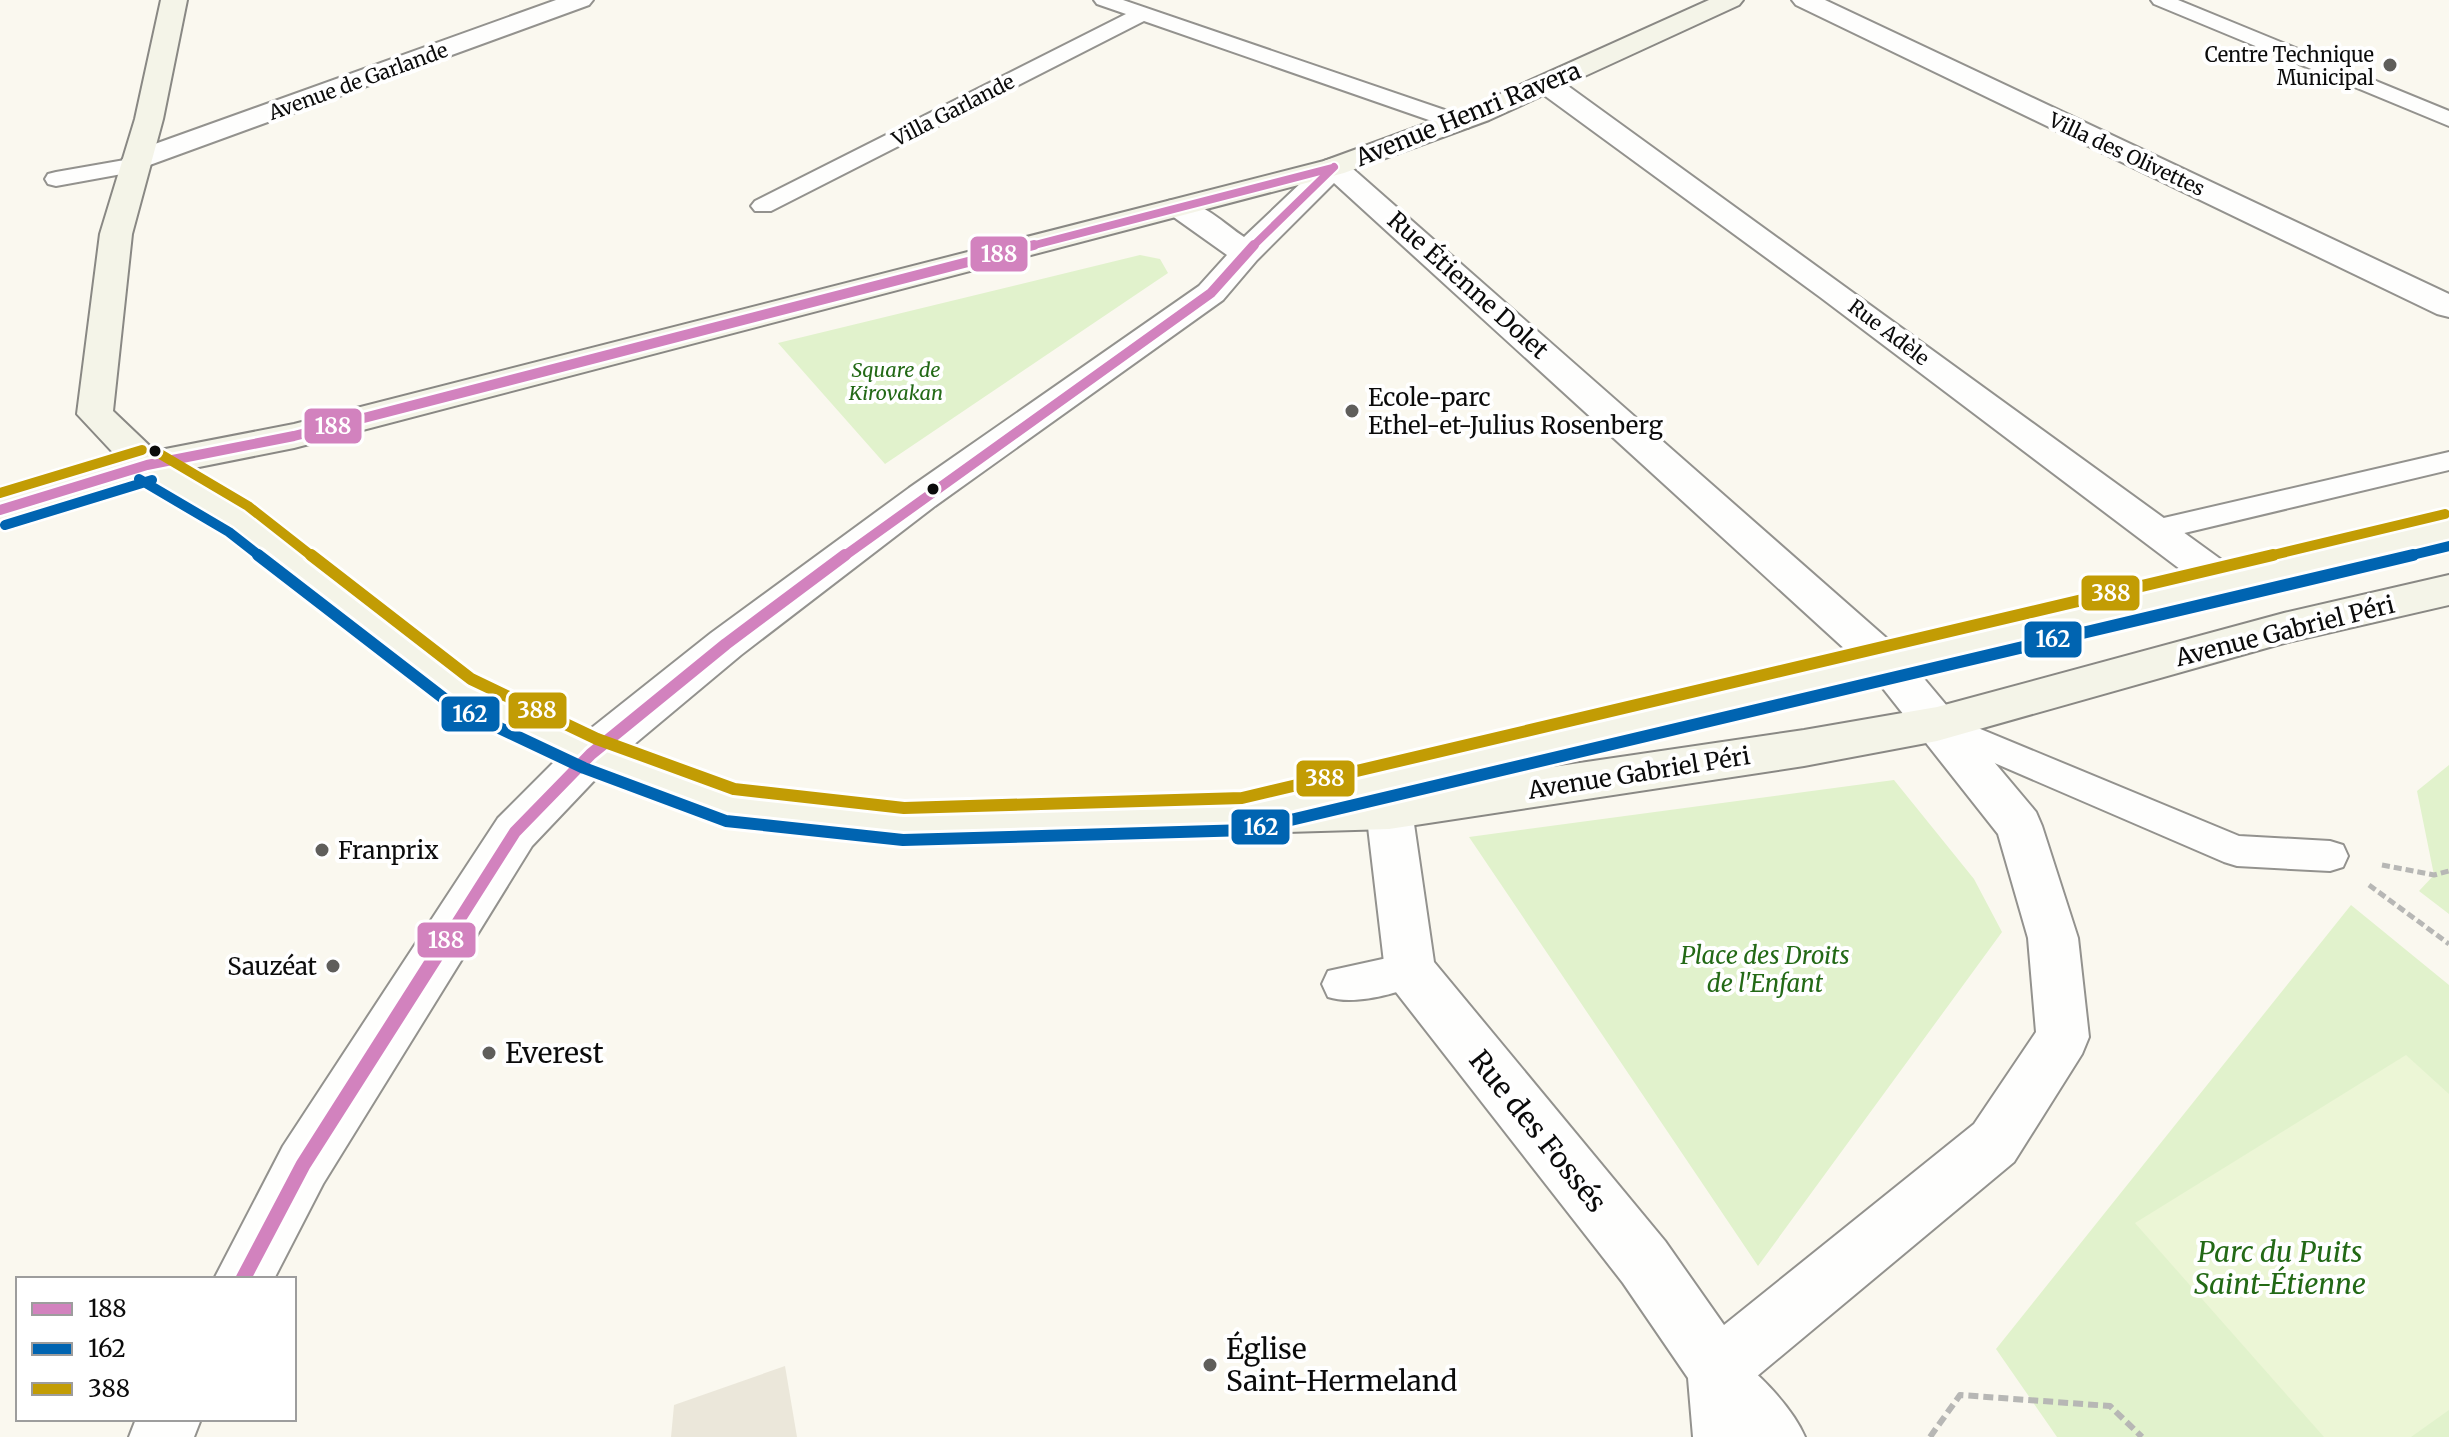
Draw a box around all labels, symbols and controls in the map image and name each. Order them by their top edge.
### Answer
street label: Avenue de Garlande [264,37,451,125]
place label: Centre Technique Municipal [2205,42,2374,90]
street label: Avenue Henri Ravera [1350,55,1585,174]
marker: Centre Technique Municipal [2381,56,2399,74]
street label: Villa Garlande [887,68,1018,152]
street label: Villa des Olivettes [2044,107,2209,201]
street label: Rue Étienne Dolet [1381,204,1556,366]
line badge: 188 [969,235,1029,273]
text: 188 [981,240,1017,268]
street label: Rue Adèle [1844,294,1934,370]
park label: Square de Kirovakan [848,357,943,405]
place label: Ecole-parc Ethel-et-Julius Rosenberg [1368,382,1663,441]
marker: Ecole-parc Ethel-et-Julius Rosenberg [1343,402,1361,420]
line badge: 188 [303,407,363,445]
text: 188 [315,412,351,440]
unlabelled marker [147,443,163,459]
unlabelled marker [925,481,941,497]
line badge: 388 [2080,574,2141,612]
text: 388 [2091,579,2131,607]
street label: Avenue Gabriel Péri [2171,589,2398,673]
line badge: 162 [2023,620,2083,659]
text: 162 [2035,625,2071,653]
line badge: 388 [507,691,568,730]
line badge: 162 [440,695,501,733]
text: 388 [517,696,557,724]
text: 162 [452,700,488,728]
street label: Avenue Gabriel Péri [1525,740,1753,806]
line badge: 388 [1295,759,1356,798]
text: 388 [1305,764,1345,792]
line badge: 162 [1230,808,1291,846]
text: 162 [1243,813,1279,841]
place label: Franprix [338,835,439,866]
marker: Franprix [313,841,331,859]
line badge: 188 [416,921,477,959]
text: 188 [428,926,464,954]
park label: Place des Droits de l'Enfant [1680,940,1850,999]
place label: Sauzéat [227,951,318,982]
marker: Sauzéat [324,957,342,975]
place label: Everest [505,1035,604,1071]
street label: Rue des Fossés [1462,1042,1614,1220]
marker: Everest [480,1044,498,1062]
park label: Parc du Puits Saint-Étienne [2194,1234,2366,1302]
legend [16,1277,296,1421]
text: 188 [88,1293,127,1324]
place label: Église Saint-Hermeland [1226,1331,1457,1399]
text: 162 [88,1333,126,1364]
marker: Église Saint-Hermeland [1201,1356,1219,1374]
text: 388 [88,1373,130,1404]

